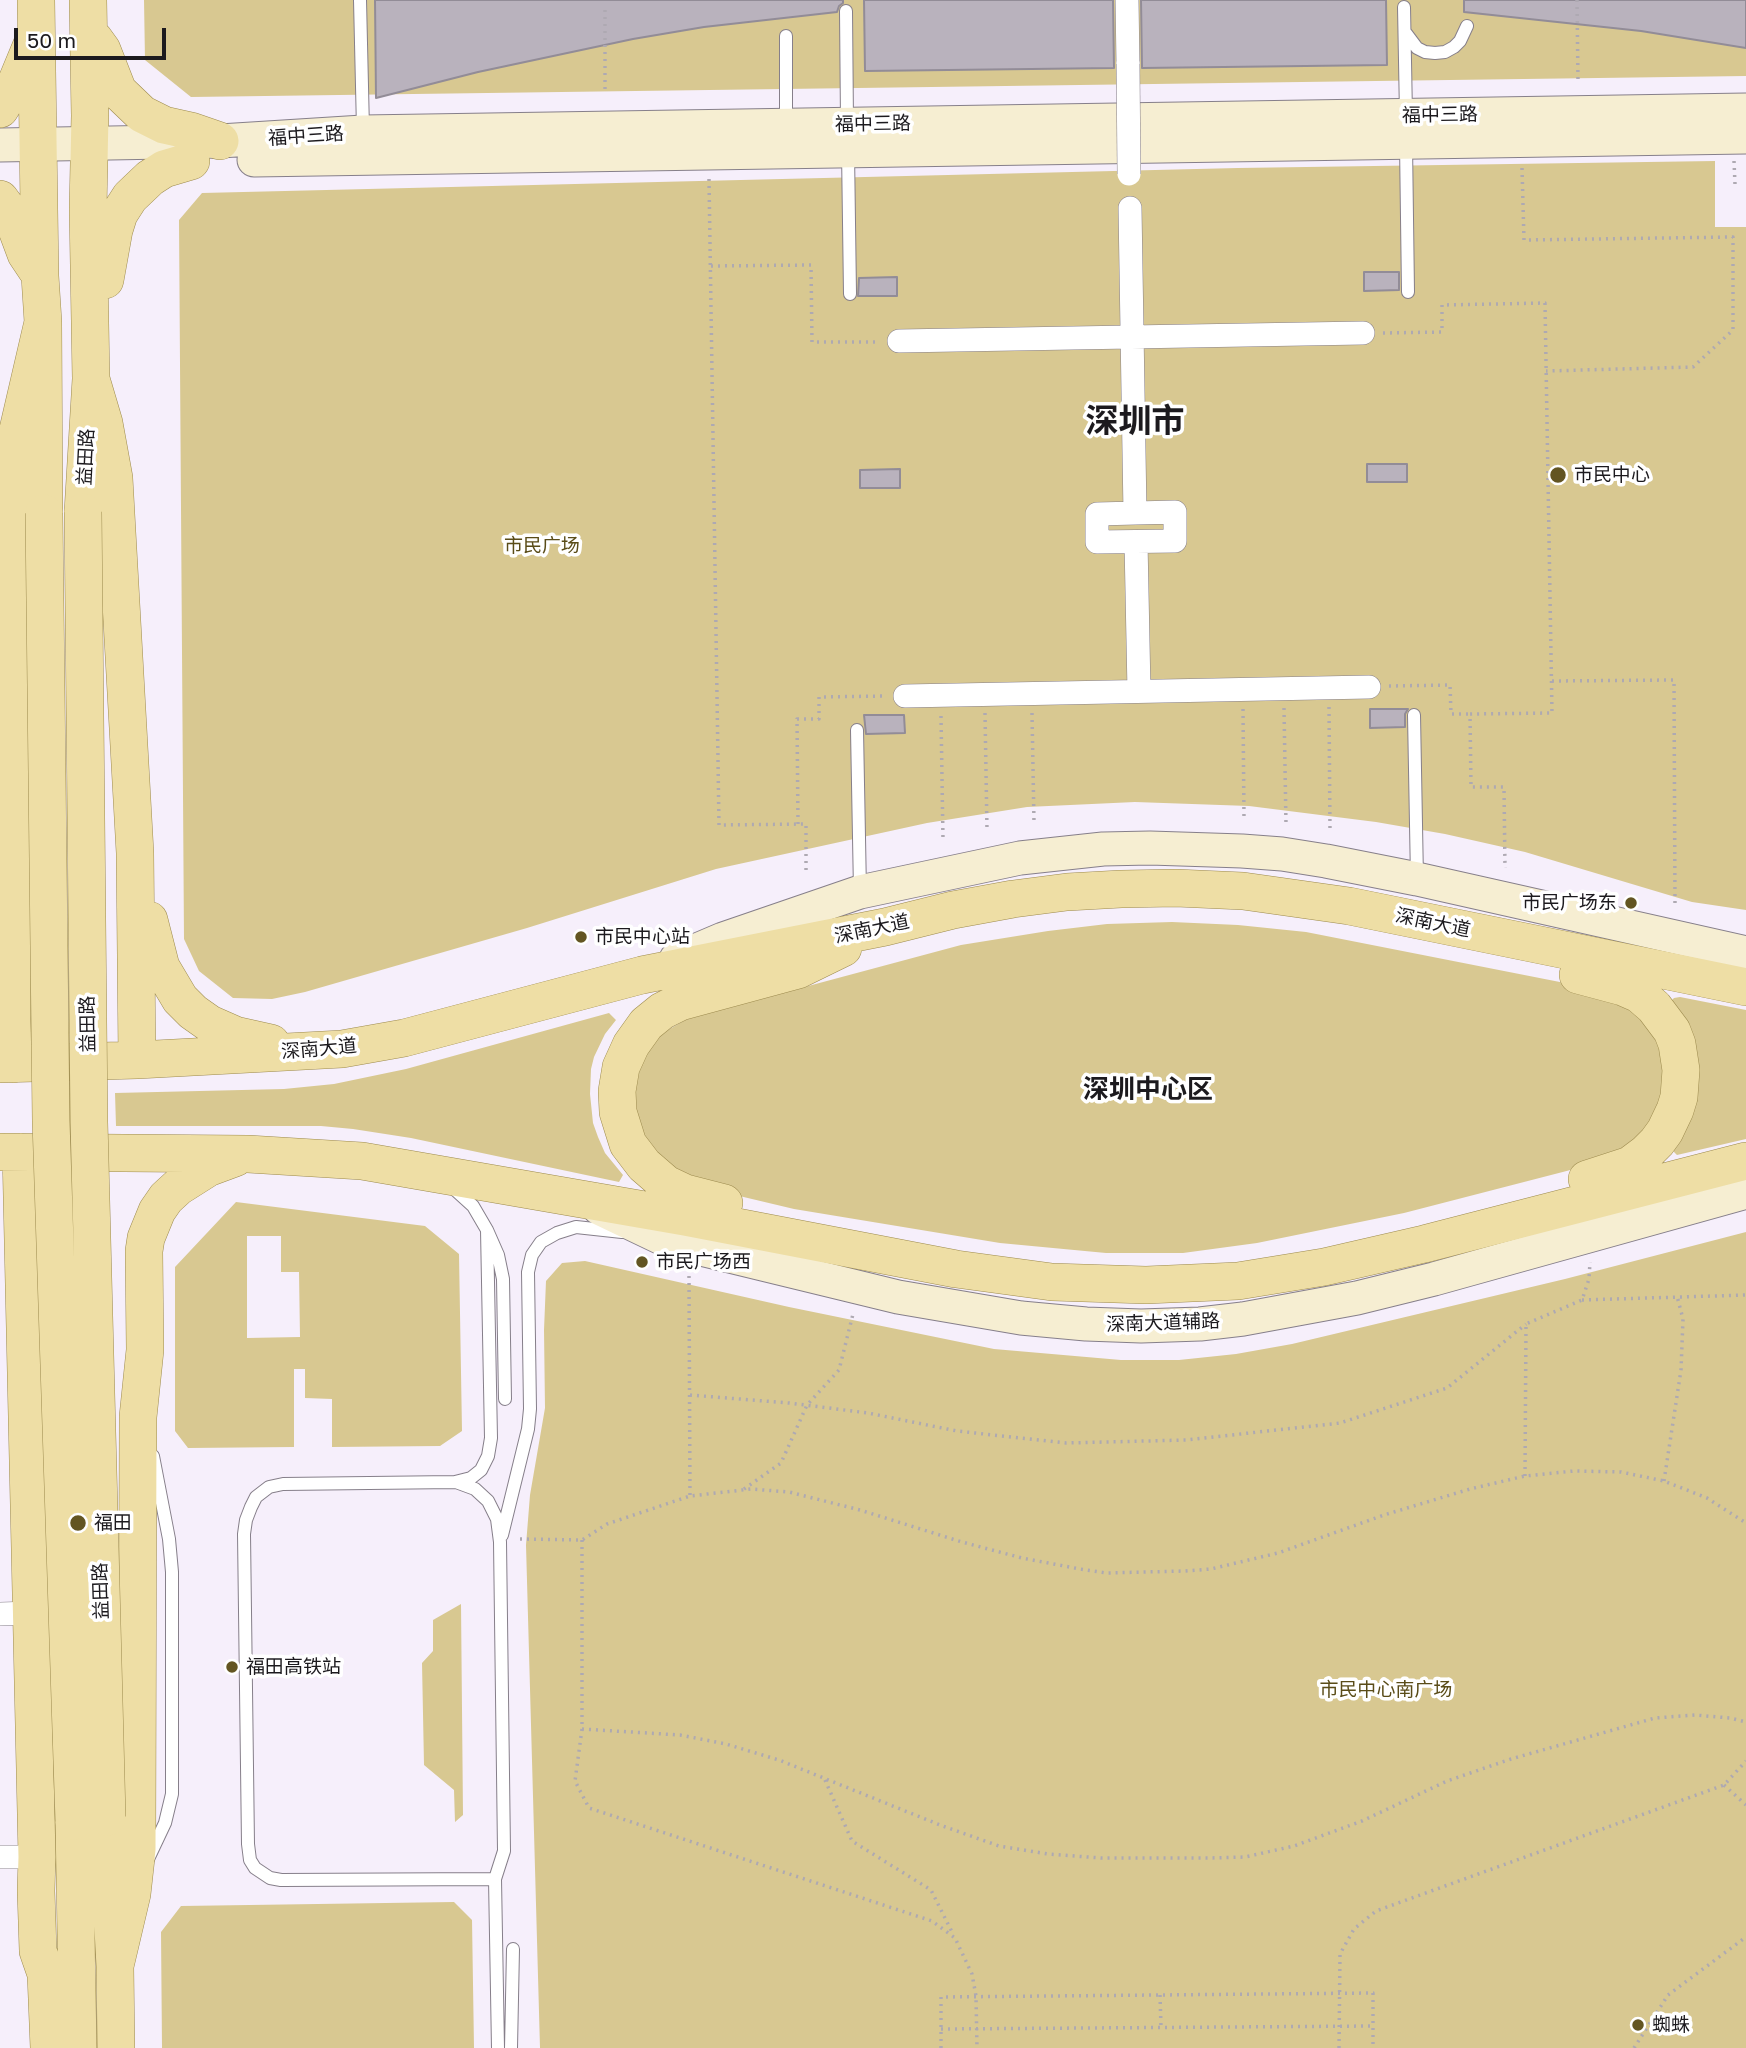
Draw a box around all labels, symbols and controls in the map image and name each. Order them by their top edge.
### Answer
scale bar [18,14,170,58]
text: 50 m [27,27,76,53]
street label: 福中三路 [1402,103,1478,127]
street label: 福中三路 [835,112,911,136]
street label: 福中三路 [267,122,345,150]
district label: 深圳市 [1086,402,1184,442]
street label: 益田路 [73,428,99,486]
place label: 市民中心 [1574,464,1650,486]
marker: 市民中心 [1548,465,1568,485]
park label: 市民广场 [504,535,580,557]
place label: 市民广场东 [1522,892,1617,914]
marker: 市民广场东 [1623,895,1639,911]
street label: 深南大道 [1393,904,1473,942]
street label: 深南大道 [832,910,912,948]
place label: 市民中心站 [595,926,690,948]
marker: 市民中心站 [573,929,589,945]
street label: 益田路 [76,995,100,1053]
street label: 深南大道 [280,1034,358,1064]
district label: 深圳中心区 [1083,1074,1213,1106]
place label: 市民广场西 [656,1251,751,1273]
marker: 市民广场西 [634,1254,650,1270]
street label: 深南大道辅路 [1106,1310,1220,1336]
place label: 福田 [94,1512,132,1534]
marker: 福田 [68,1513,88,1533]
street label: 益田路 [89,1562,113,1620]
place label: 福田高铁站 [246,1656,341,1678]
marker: 福田高铁站 [224,1659,240,1675]
park label: 市民中心南广场 [1320,1679,1452,1701]
place label: 蜘蛛 [1652,2014,1690,2036]
marker: 蜘蛛 [1630,2017,1646,2033]

